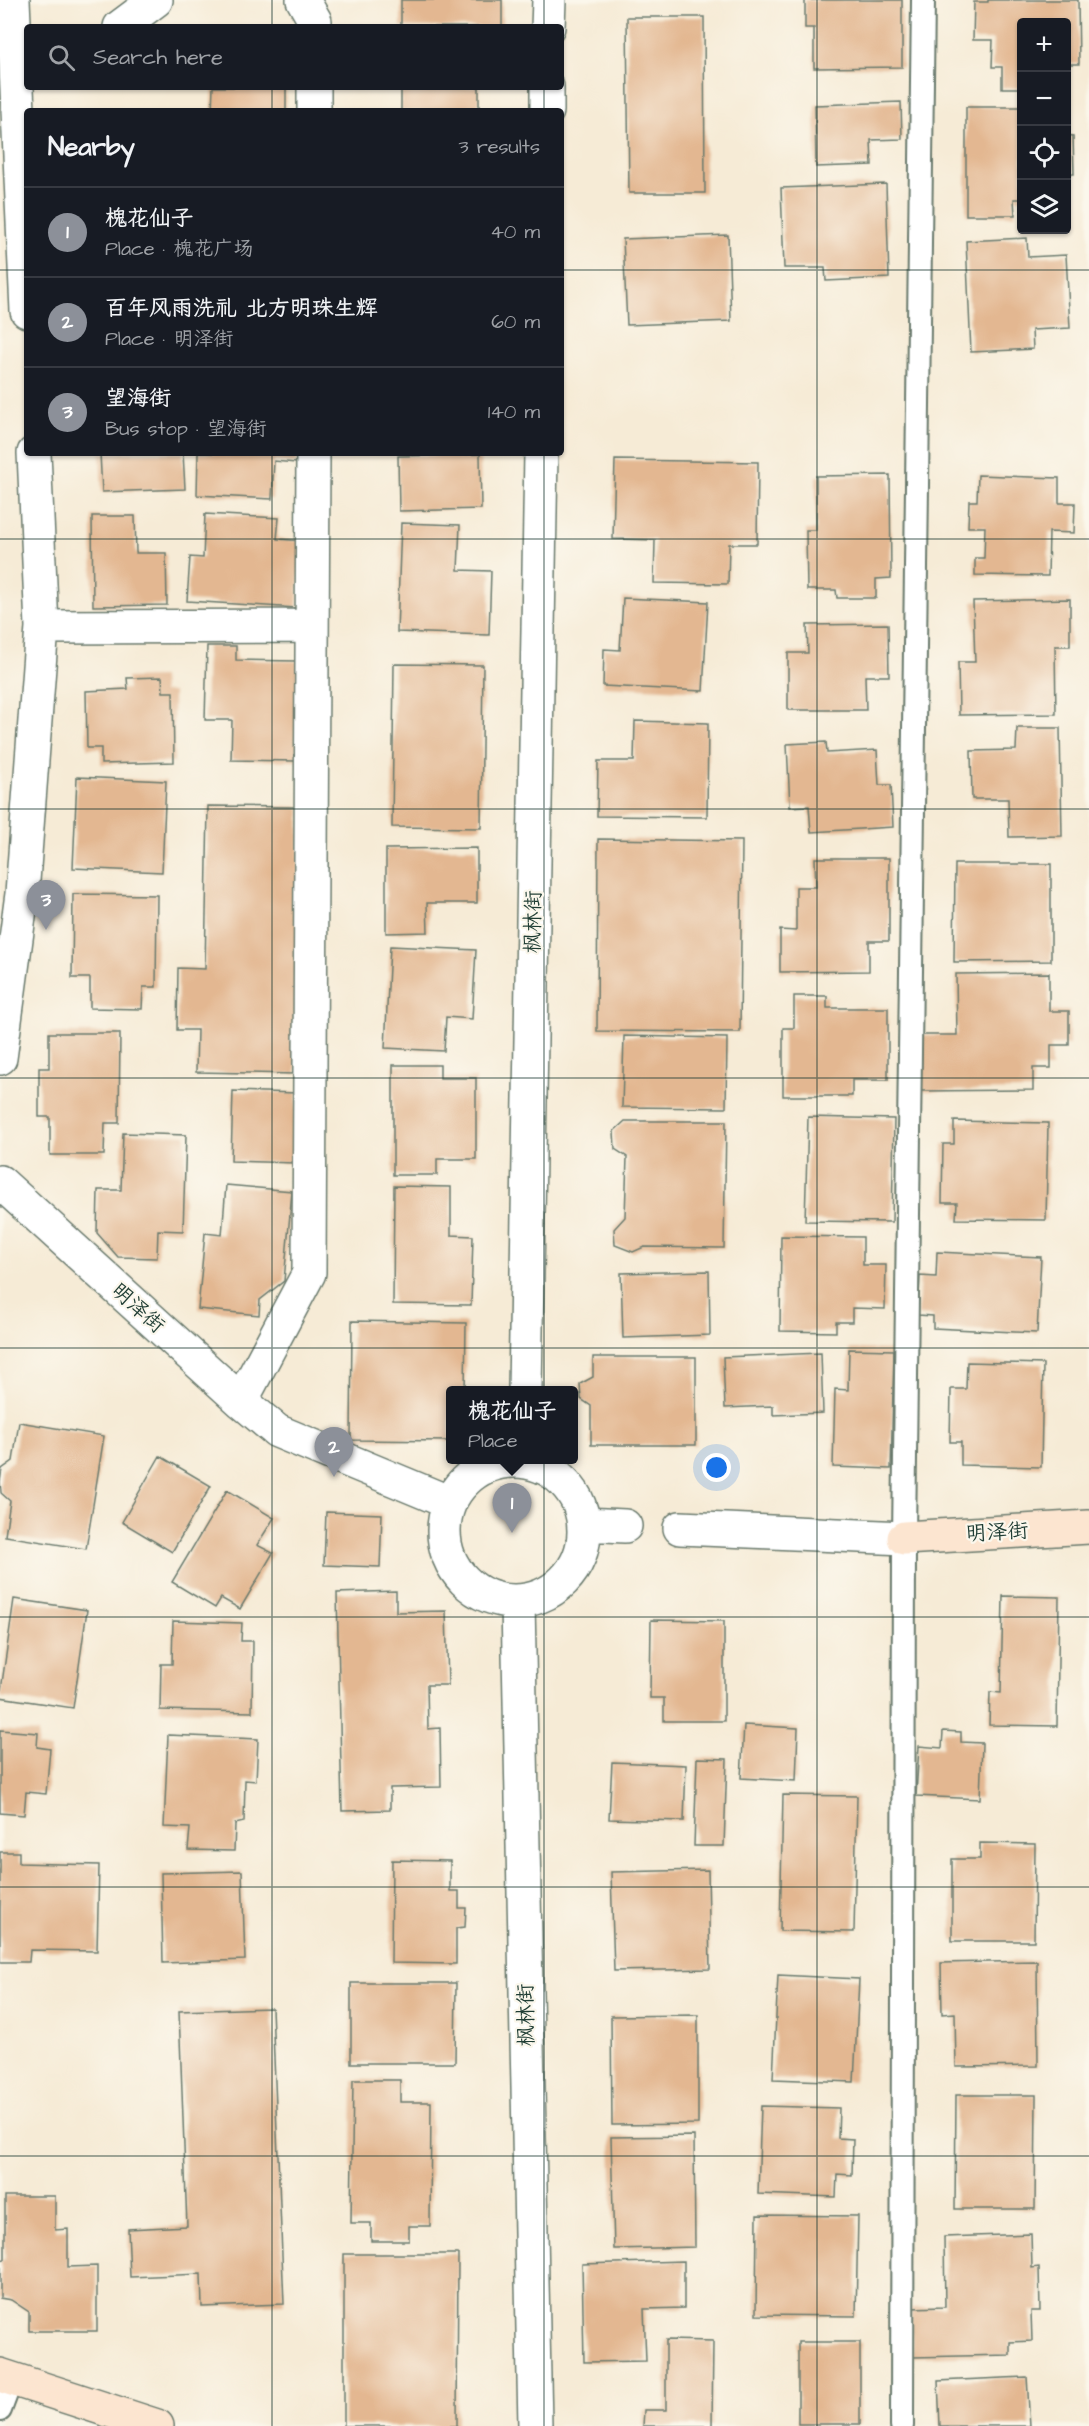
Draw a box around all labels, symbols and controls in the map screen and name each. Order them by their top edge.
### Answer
map controls [1017,18,1071,234]
button: + [1017,18,1071,72]
search box [24,24,564,90]
icon: search [45,41,78,74]
text: Search here [93,42,223,73]
button: − [1017,72,1071,126]
button: locate [1017,126,1071,180]
text: Nearby [48,129,135,165]
text: 3 results [458,133,540,161]
button: layers [1017,180,1071,234]
text: 槐花仙子 [105,203,193,234]
text: 1 [66,218,69,246]
text: 40 m [490,218,540,246]
text: Place · 槐花广场 [105,235,253,263]
text: 百年风雨洗礼 北方明珠生辉 [105,293,378,324]
text: 2 [62,308,73,336]
text: 60 m [491,308,540,336]
text: Place · 明泽街 [105,325,233,353]
text: 望海街 [105,383,171,414]
text: 3 [62,398,73,426]
text: 140 m [488,398,540,426]
text: Bus stop · 望海街 [105,415,267,443]
pin: 3 [26,880,66,930]
street label: 枫林街 [518,890,548,954]
street label: 明泽街 [105,1276,171,1340]
popup [446,1386,578,1464]
text: 槐花仙子 [468,1396,556,1427]
text: Place [468,1427,518,1455]
pin: 2 [314,1428,354,1477]
your location [702,1453,731,1482]
pin: 1 [492,1484,532,1533]
street label: 明泽街 [965,1516,1029,1548]
street label: 枫林街 [511,1983,541,2047]

